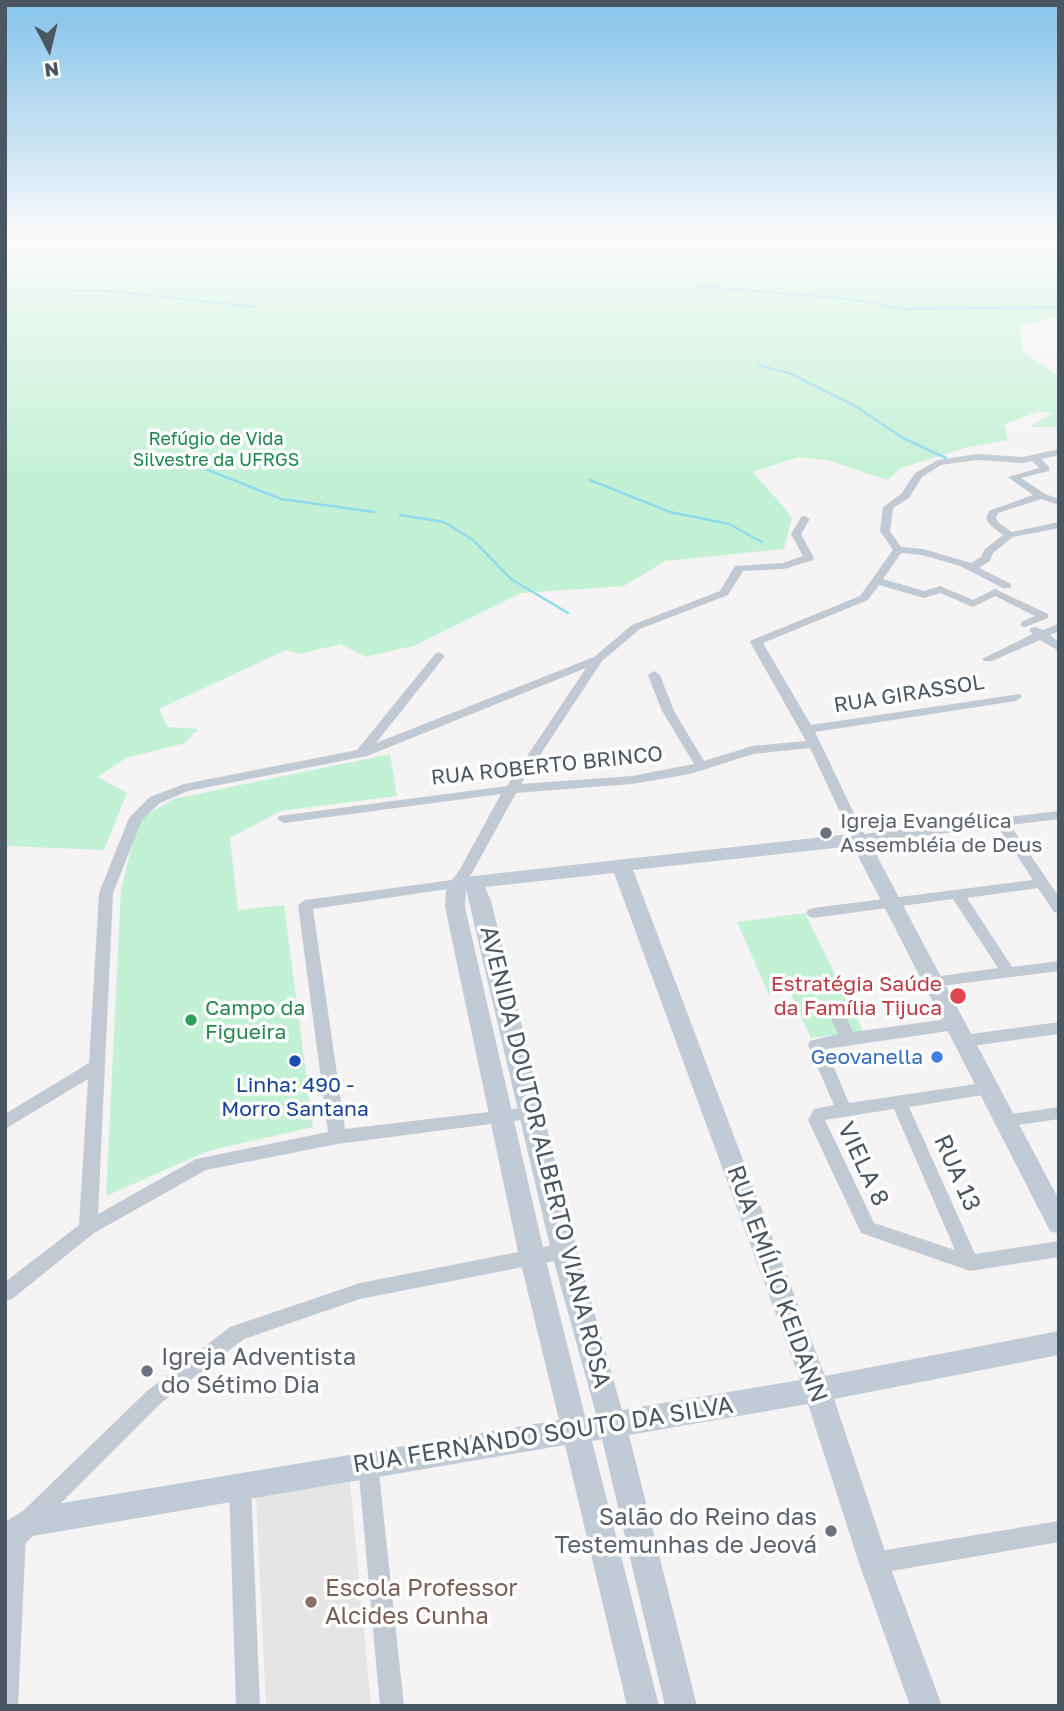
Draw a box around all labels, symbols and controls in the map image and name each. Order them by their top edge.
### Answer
north arrow [14,14,84,84]
text: N [43,58,60,83]
park label: Refúgio de Vida Silvestre da UFRGS [133,428,299,471]
street label: RUA GIRASSOL [832,670,986,718]
street label: RUA ROBERTO BRINCO [430,741,664,791]
place label: Igreja Evangélica Assembléia de Deus [840,808,1042,858]
marker: Igreja Evangélica Assembléia de Deus [818,825,834,841]
street label: AVENIDA DOUTOR ALBERTO VIANA ROSA [474,923,616,1391]
place label: Estratégia Saúde da Família Tijuca [771,971,942,1021]
marker: Estratégia Saúde da Família Tijuca [948,986,968,1006]
place label: Campo da Figueira [205,995,305,1045]
marker: Campo da Figueira [183,1012,199,1028]
place label: Geovanella [810,1044,923,1070]
marker: Geovanella [929,1049,945,1065]
marker: Linha: 490 - Morro Santana [287,1053,303,1069]
place label: Linha: 490 - Morro Santana [221,1072,369,1122]
street label: VIELA 8 [831,1117,895,1211]
street label: RUA 13 [927,1130,987,1216]
street label: RUA EMÍLIO KEIDANN [721,1161,833,1407]
place label: Igreja Adventista do Sétimo Dia [161,1343,356,1399]
marker: Igreja Adventista do Sétimo Dia [139,1363,155,1379]
street label: RUA FERNANDO SOUTO DA SILVA [351,1391,735,1479]
place label: Salão do Reino das Testemunhas de Jeová [554,1503,817,1559]
marker: Salão do Reino das Testemunhas de Jeová [823,1523,839,1539]
place label: Escola Professor Alcides Cunha [325,1574,518,1630]
marker: Escola Professor Alcides Cunha [303,1594,319,1610]

